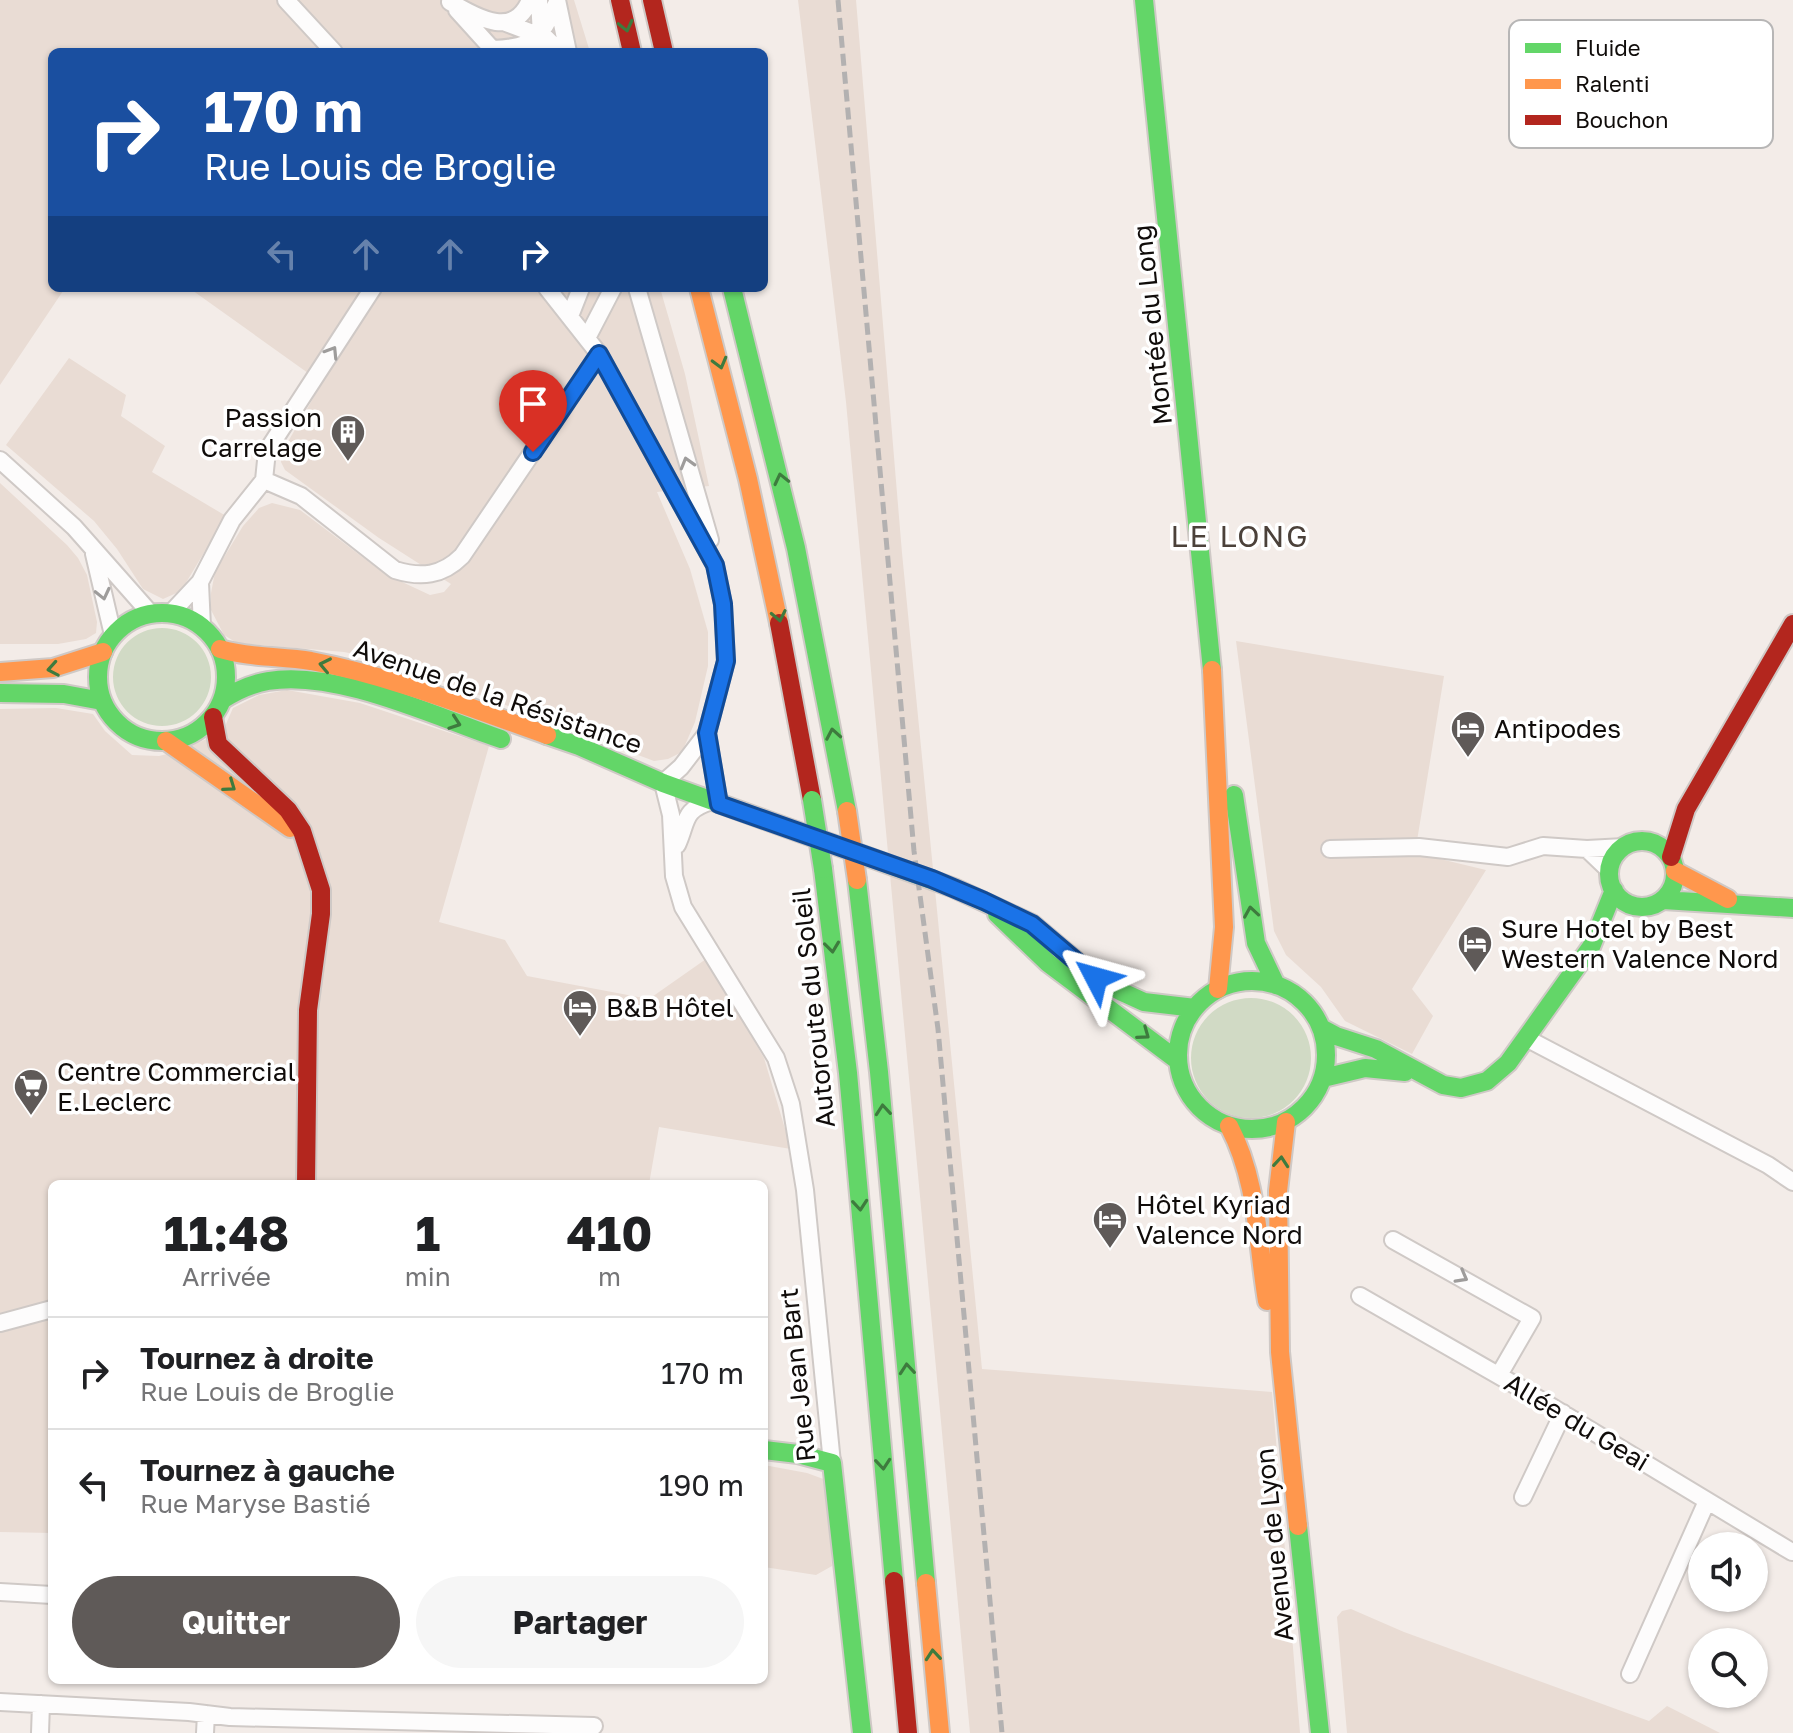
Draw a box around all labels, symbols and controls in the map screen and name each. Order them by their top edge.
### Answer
one-way arrow [616,19,633,32]
legend [1509,20,1773,148]
text: Fluide [1575,34,1641,61]
text: Ralenti [1575,70,1650,97]
text: 170 m [204,77,363,144]
icon: right [72,80,176,184]
text: Bouchon [1575,106,1669,133]
text: Rue Louis de Broglie [204,145,556,188]
street label: Montée du Long [1126,223,1178,427]
icon: left [260,232,304,276]
icon: ahead [344,232,388,276]
icon: ahead [428,232,472,276]
icon: right [512,232,556,276]
one-way arrow [323,346,338,360]
one-way arrow [711,356,727,370]
pin [499,370,567,452]
icon: arrive [511,382,555,426]
place label: Passion Carrelage [200,402,322,463]
building icon: Passion Carrelage [329,413,367,463]
one-way arrow [680,456,696,470]
one-way arrow [773,473,790,487]
district label: LE LONG [1171,518,1309,554]
one-way arrow [94,587,111,600]
one-way arrow [769,610,786,623]
street label: Avenue de la Résistance [350,632,646,760]
one-way arrow [319,657,333,674]
one-way arrow [46,659,59,676]
hotel icon: Antipodes [1449,709,1487,759]
place label: Antipodes [1494,713,1621,744]
one-way arrow [447,714,461,730]
one-way arrow [826,727,843,741]
one-way arrow [221,776,236,791]
street label: Autoroute du Soleil [785,887,841,1129]
one-way arrow [1243,905,1260,919]
place label: Sure Hotel by Best Western Valence Nord [1501,913,1779,974]
hotel icon: Sure Hotel by Best Western Valence Nord [1456,924,1494,974]
position arrow [1054,936,1138,1020]
one-way arrow [824,941,841,954]
hotel icon: B&B Hôtel [561,988,599,1038]
place label: B&B Hôtel [606,992,734,1023]
one-way arrow [1135,1024,1149,1038]
place label: Centre Commercial E.Leclerc [57,1056,296,1117]
supermarket icon: Centre Commercial E.Leclerc [12,1067,50,1117]
one-way arrow [875,1103,892,1116]
one-way arrow [1272,1155,1289,1168]
place label: Hôtel Kyriad Valence Nord [1136,1189,1303,1250]
one-way arrow [851,1199,868,1212]
hotel icon: Hôtel Kyriad Valence Nord [1091,1200,1129,1250]
text: 11:48 [164,1204,289,1262]
text: 1 [415,1204,440,1262]
text: 410 [566,1204,652,1262]
text: Arrivée [182,1261,271,1292]
text: min [405,1261,451,1292]
text: m [598,1261,621,1292]
one-way arrow [1453,1268,1468,1283]
street label: Rue Jean Bart [772,1287,822,1463]
text: Tournez à droite [140,1340,374,1376]
icon: right [72,1351,116,1395]
text: 170 m [661,1355,744,1391]
one-way arrow [898,1362,915,1375]
street label: Allée du Geai [1499,1367,1655,1477]
text: Rue Louis de Broglie [140,1376,394,1407]
street label: Avenue de Lyon [1248,1447,1300,1643]
text: Tournez à gauche [140,1452,395,1488]
one-way arrow [875,1458,892,1471]
icon: left [72,1463,116,1507]
text: 190 m [659,1467,744,1503]
text: Rue Maryse Bastié [140,1488,371,1519]
map controls [1688,1532,1768,1708]
button: sound [1688,1532,1768,1612]
button: Quitter [72,1576,400,1668]
button: Partager [416,1576,744,1668]
button: search [1688,1628,1768,1708]
one-way arrow [924,1648,941,1661]

